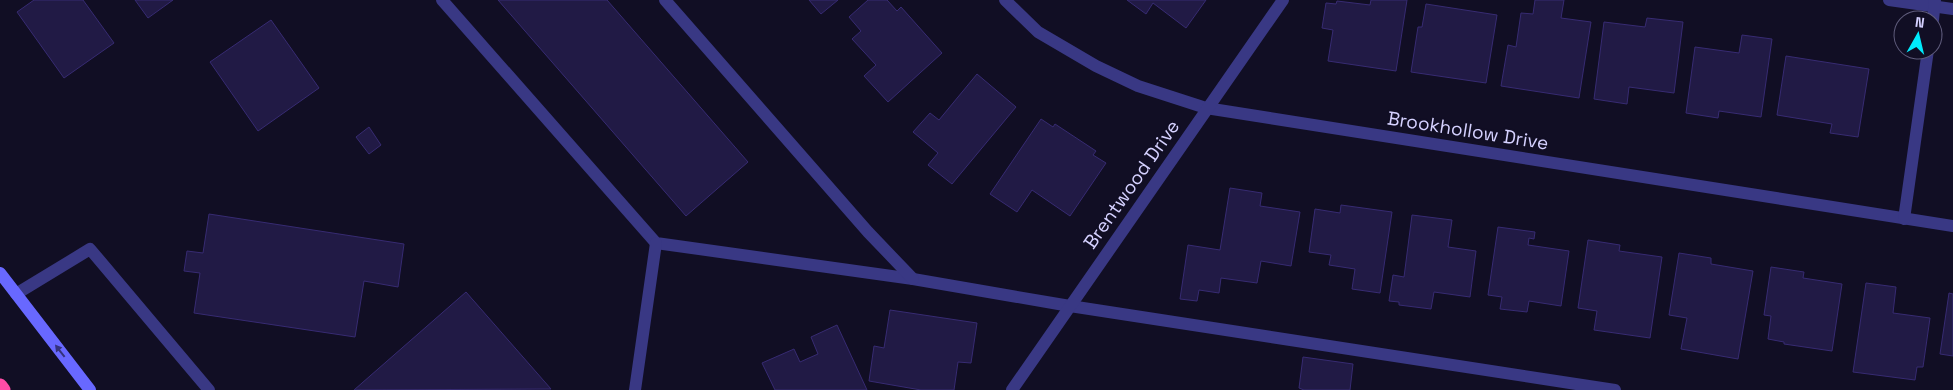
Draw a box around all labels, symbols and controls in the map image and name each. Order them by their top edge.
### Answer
north arrow [1893,10,1943,60]
text: N [1914,13,1926,32]
street label: Brookhollow Drive [1385,105,1550,156]
street label: Brentwood Drive [1078,115,1185,254]
one-way arrow [55,345,66,358]

